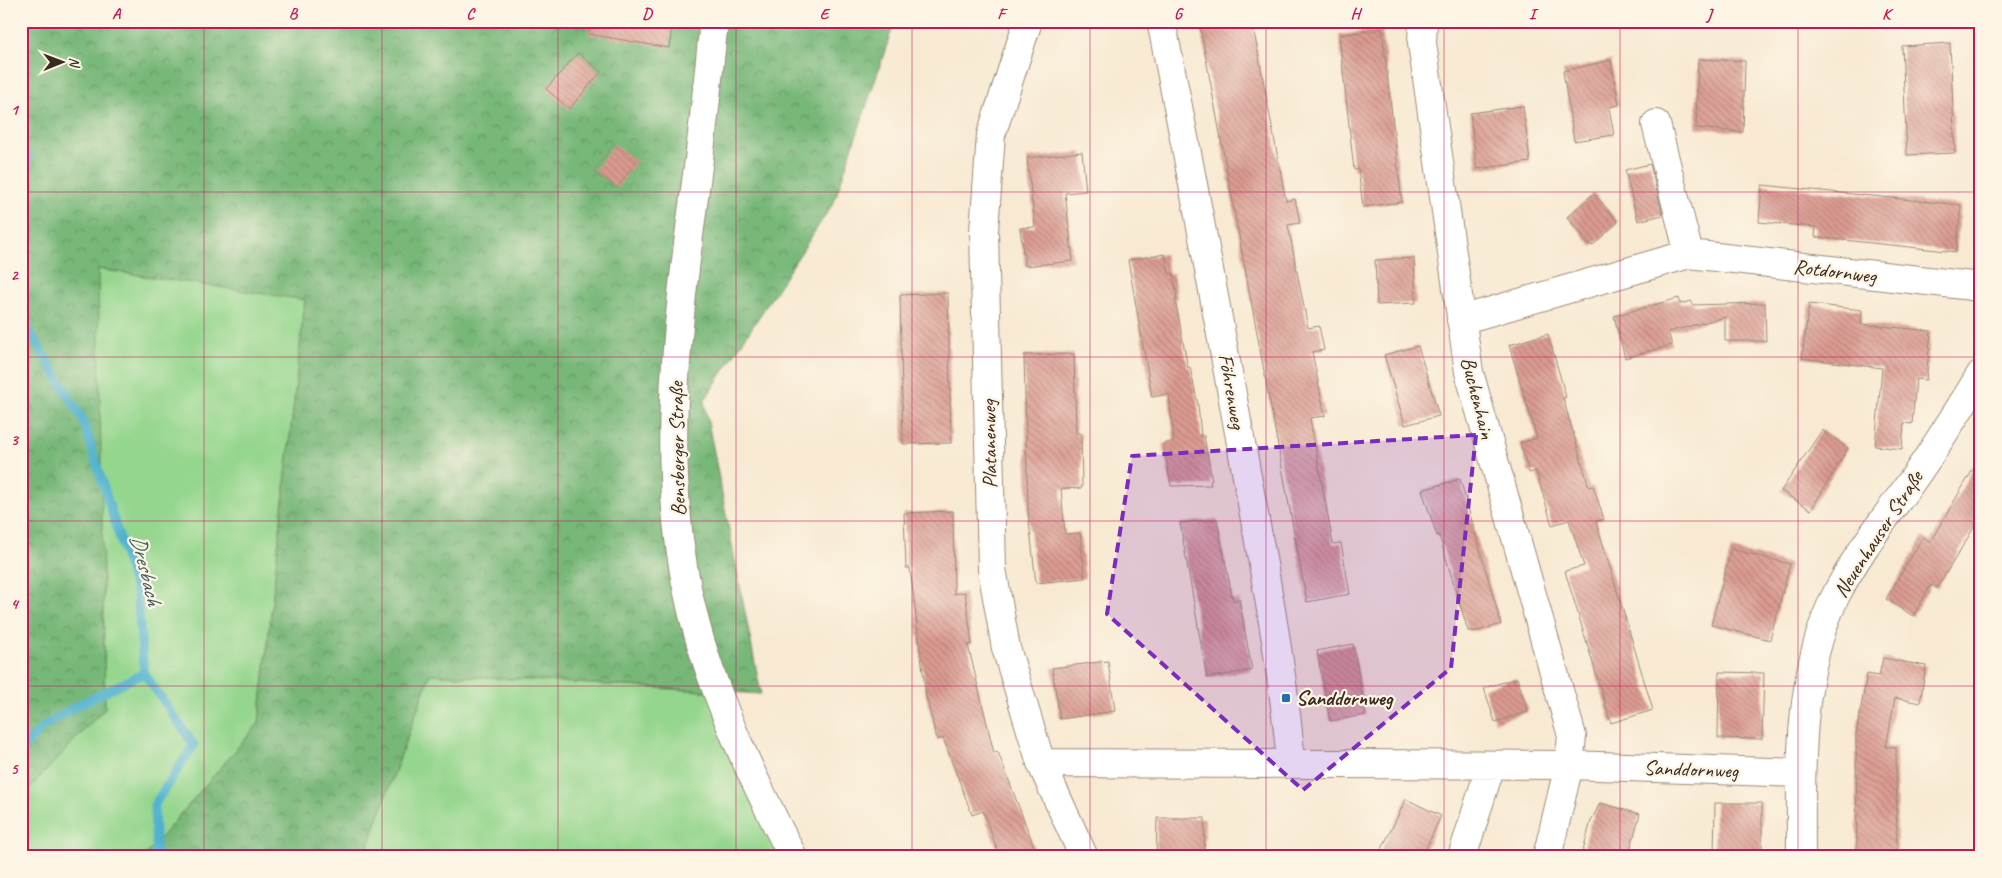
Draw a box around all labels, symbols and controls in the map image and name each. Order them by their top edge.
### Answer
text: A [112,4,122,24]
text: B [289,4,299,24]
text: C [466,4,476,24]
text: D [642,4,653,24]
text: E [820,4,831,24]
text: F [997,4,1008,24]
text: G [1174,4,1184,24]
text: H [1350,4,1362,24]
text: I [1529,4,1539,24]
text: J [1705,4,1714,24]
text: K [1882,4,1894,24]
north arrow [38,38,88,88]
text: N [66,57,83,69]
text: 1 [10,100,19,120]
street label: Rotdornweg [1792,253,1879,289]
text: 2 [10,265,19,285]
street label: Föhrenweg [1213,351,1252,432]
street label: Buchenhain [1455,354,1501,442]
street label: Bensberger Straße [663,379,691,516]
street label: Platanenweg [975,398,1003,489]
text: 3 [10,430,19,450]
street label: Neuenhauser Straße [1827,464,1930,602]
water label: Dresbach [124,532,169,610]
text: 4 [10,594,19,614]
place label: Sanddornweg [1296,685,1394,711]
marker: Sanddornweg [1280,692,1292,704]
street label: Sanddornweg [1643,754,1740,784]
text: 5 [11,759,20,779]

